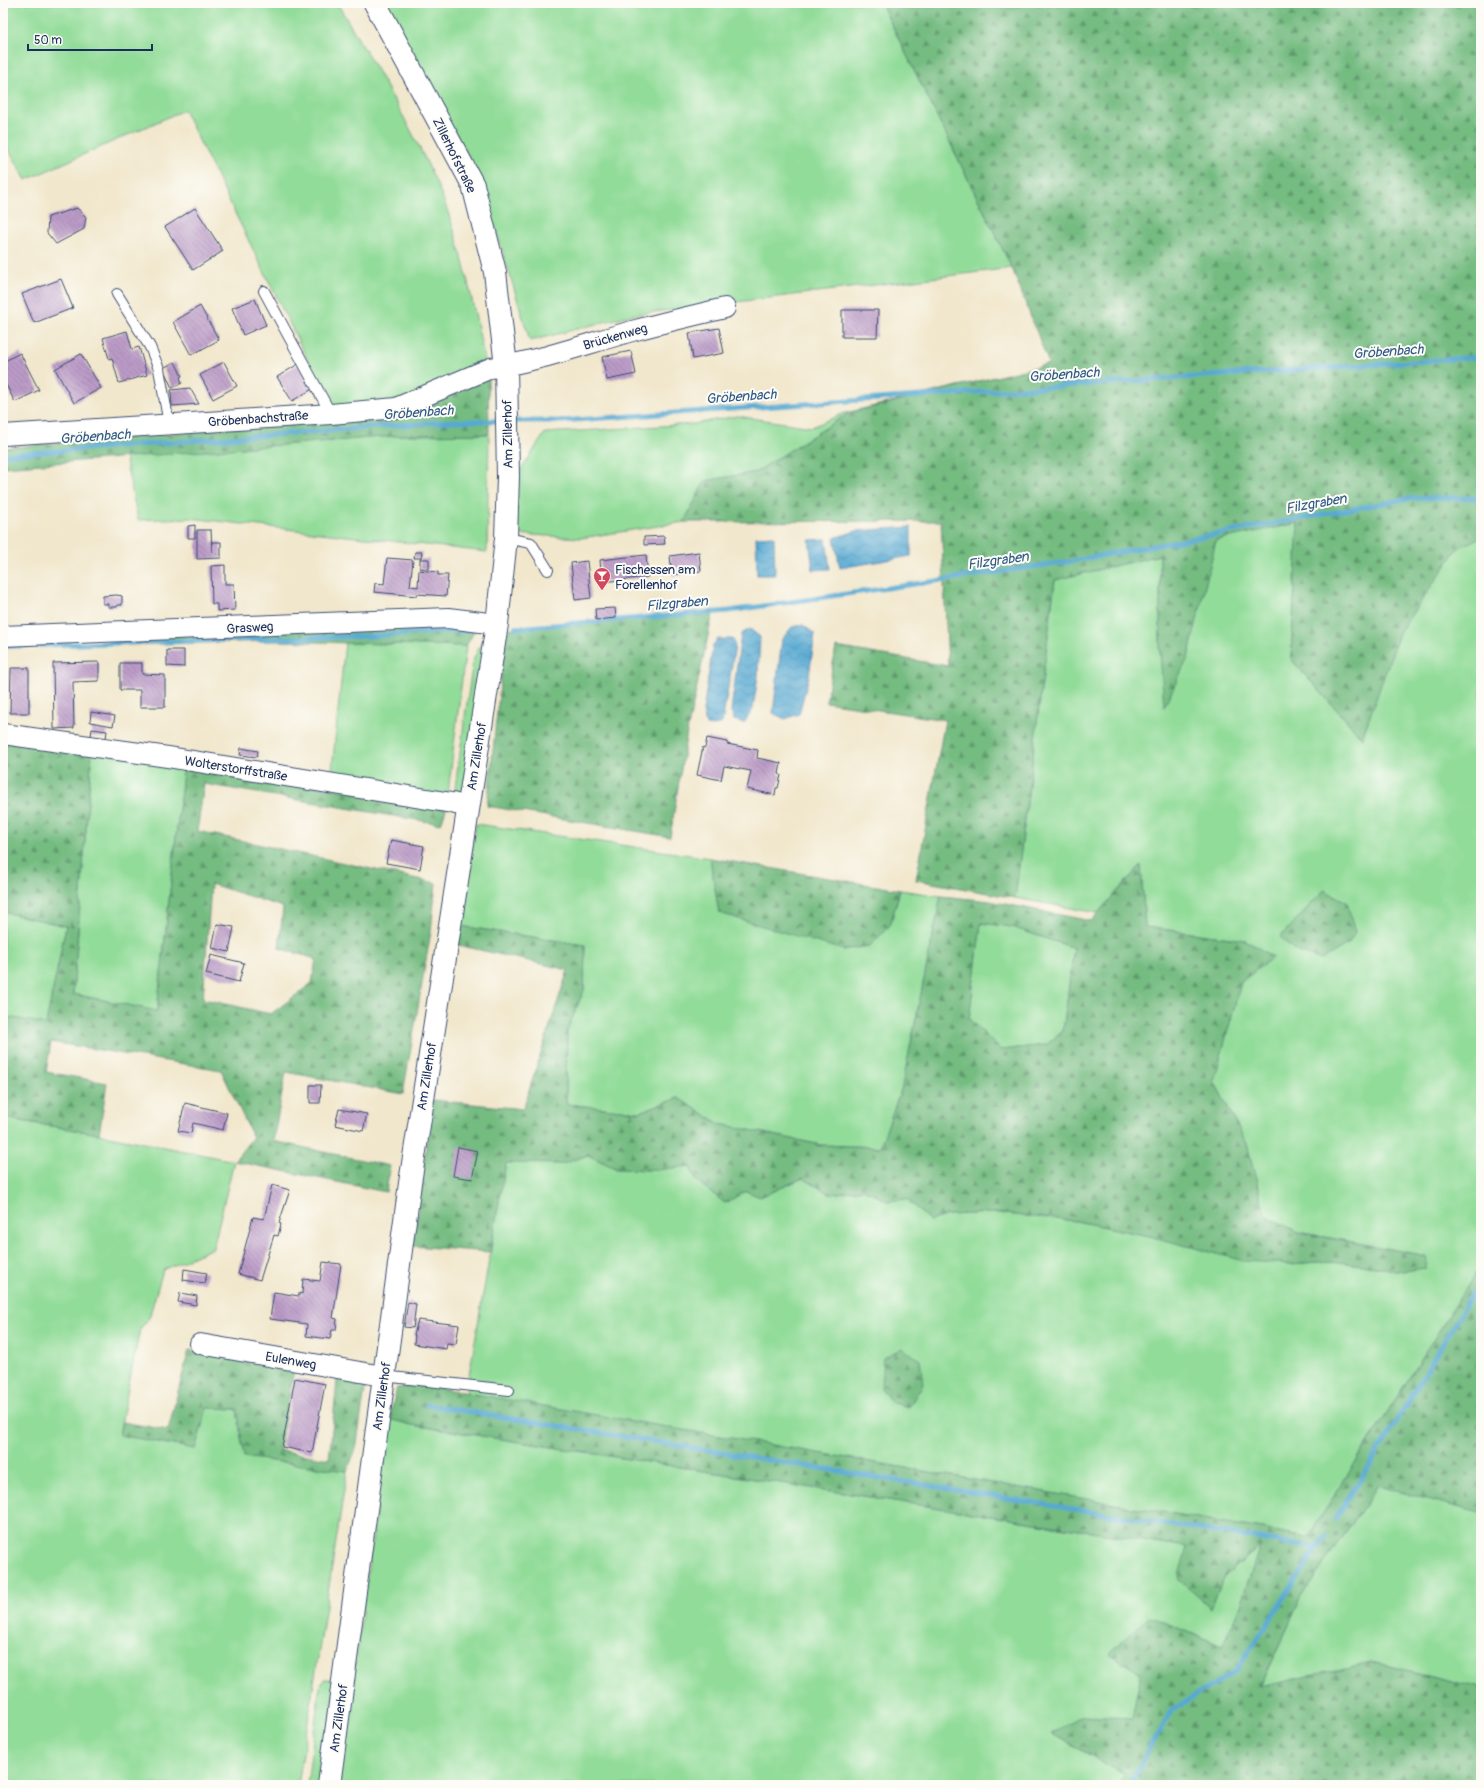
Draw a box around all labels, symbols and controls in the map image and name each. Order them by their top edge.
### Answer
scale bar [28,26,152,52]
text: 50 m [34,33,62,48]
street label: Zillerhofstraße [429,115,480,196]
street label: Brückenweg [581,320,650,354]
water label: Gröbenbach [1352,340,1425,362]
water label: Gröbenbach [1028,363,1101,385]
water label: Gröbenbach [705,385,778,407]
street label: Am Zillerhof [499,398,517,469]
water label: Gröbenbach [382,401,455,423]
street label: Gröbenbachstraße [207,407,309,430]
water label: Gröbenbach [59,425,132,447]
water label: Filzgraben [1284,490,1349,517]
water label: Filzgraben [966,548,1031,573]
place label: Fischessen am Forellenhof [615,562,696,593]
bar icon: Fischessen am Forellenhof [592,566,612,591]
water label: Filzgraben [646,592,709,615]
street label: Grasweg [226,619,274,637]
street label: Am Zillerhof [464,720,490,792]
street label: Wolterstorffstraße [183,753,289,785]
street label: Am Zillerhof [414,1040,440,1112]
street label: Eulenweg [264,1349,318,1373]
street label: Am Zillerhof [369,1360,395,1432]
street label: Am Zillerhof [326,1682,352,1754]

